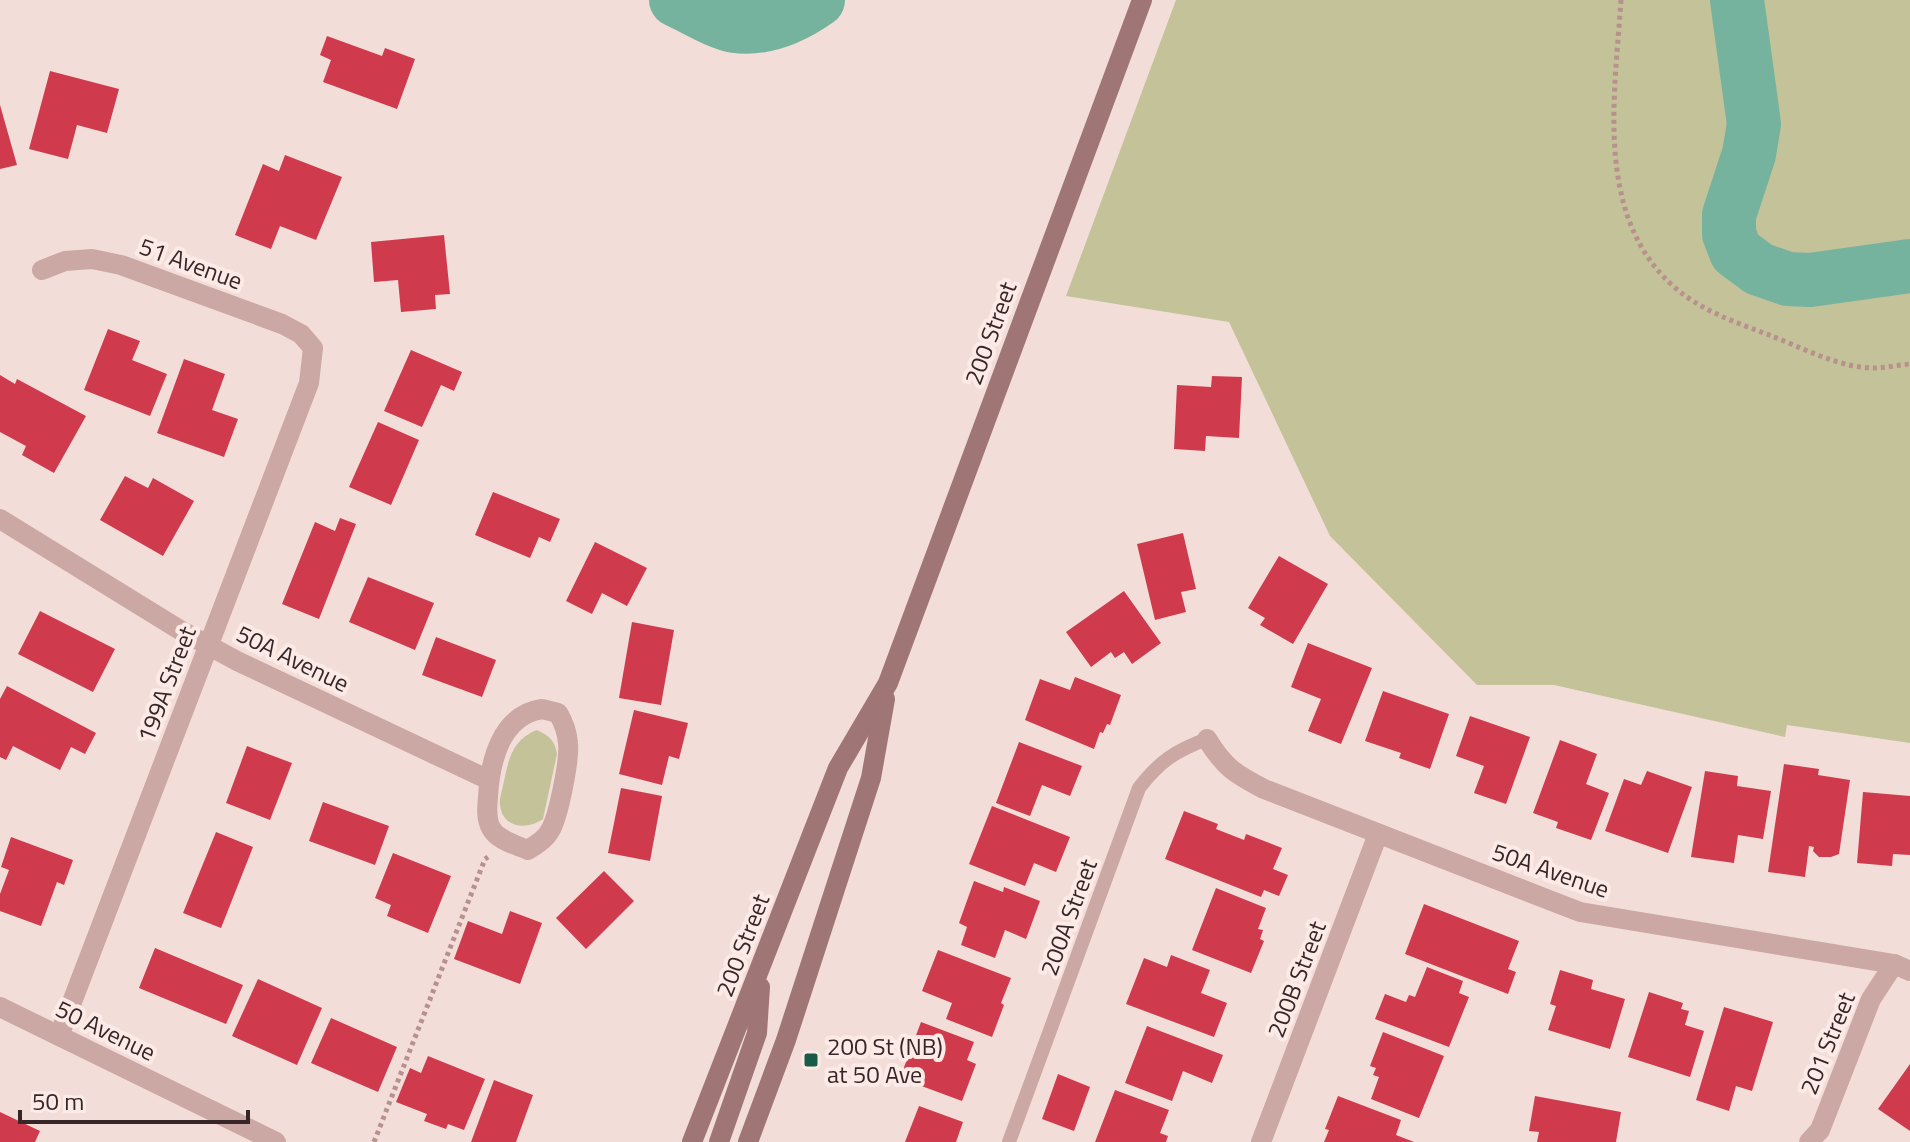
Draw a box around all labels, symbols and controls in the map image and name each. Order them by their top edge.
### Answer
street label: 51 Avenue [134,228,248,298]
street label: 200 Street [955,276,1025,390]
street label: 50A Avenue [230,615,356,701]
street label: 199A Street [127,620,205,747]
street label: 50A Avenue [1488,833,1614,907]
street label: 200A Street [1030,853,1106,980]
street label: 200 Street [706,888,778,1002]
street label: 200B Street [1257,915,1335,1043]
street label: 201 Street [1790,986,1864,1100]
street label: 50 Avenue [50,990,162,1070]
place label: 200 St (NB) at 50 Ave [827,1028,943,1092]
marker: 200 St (NB) at 50 Ave [802,1051,820,1069]
scale bar [20,1074,248,1124]
text: 50 m [32,1083,84,1119]

